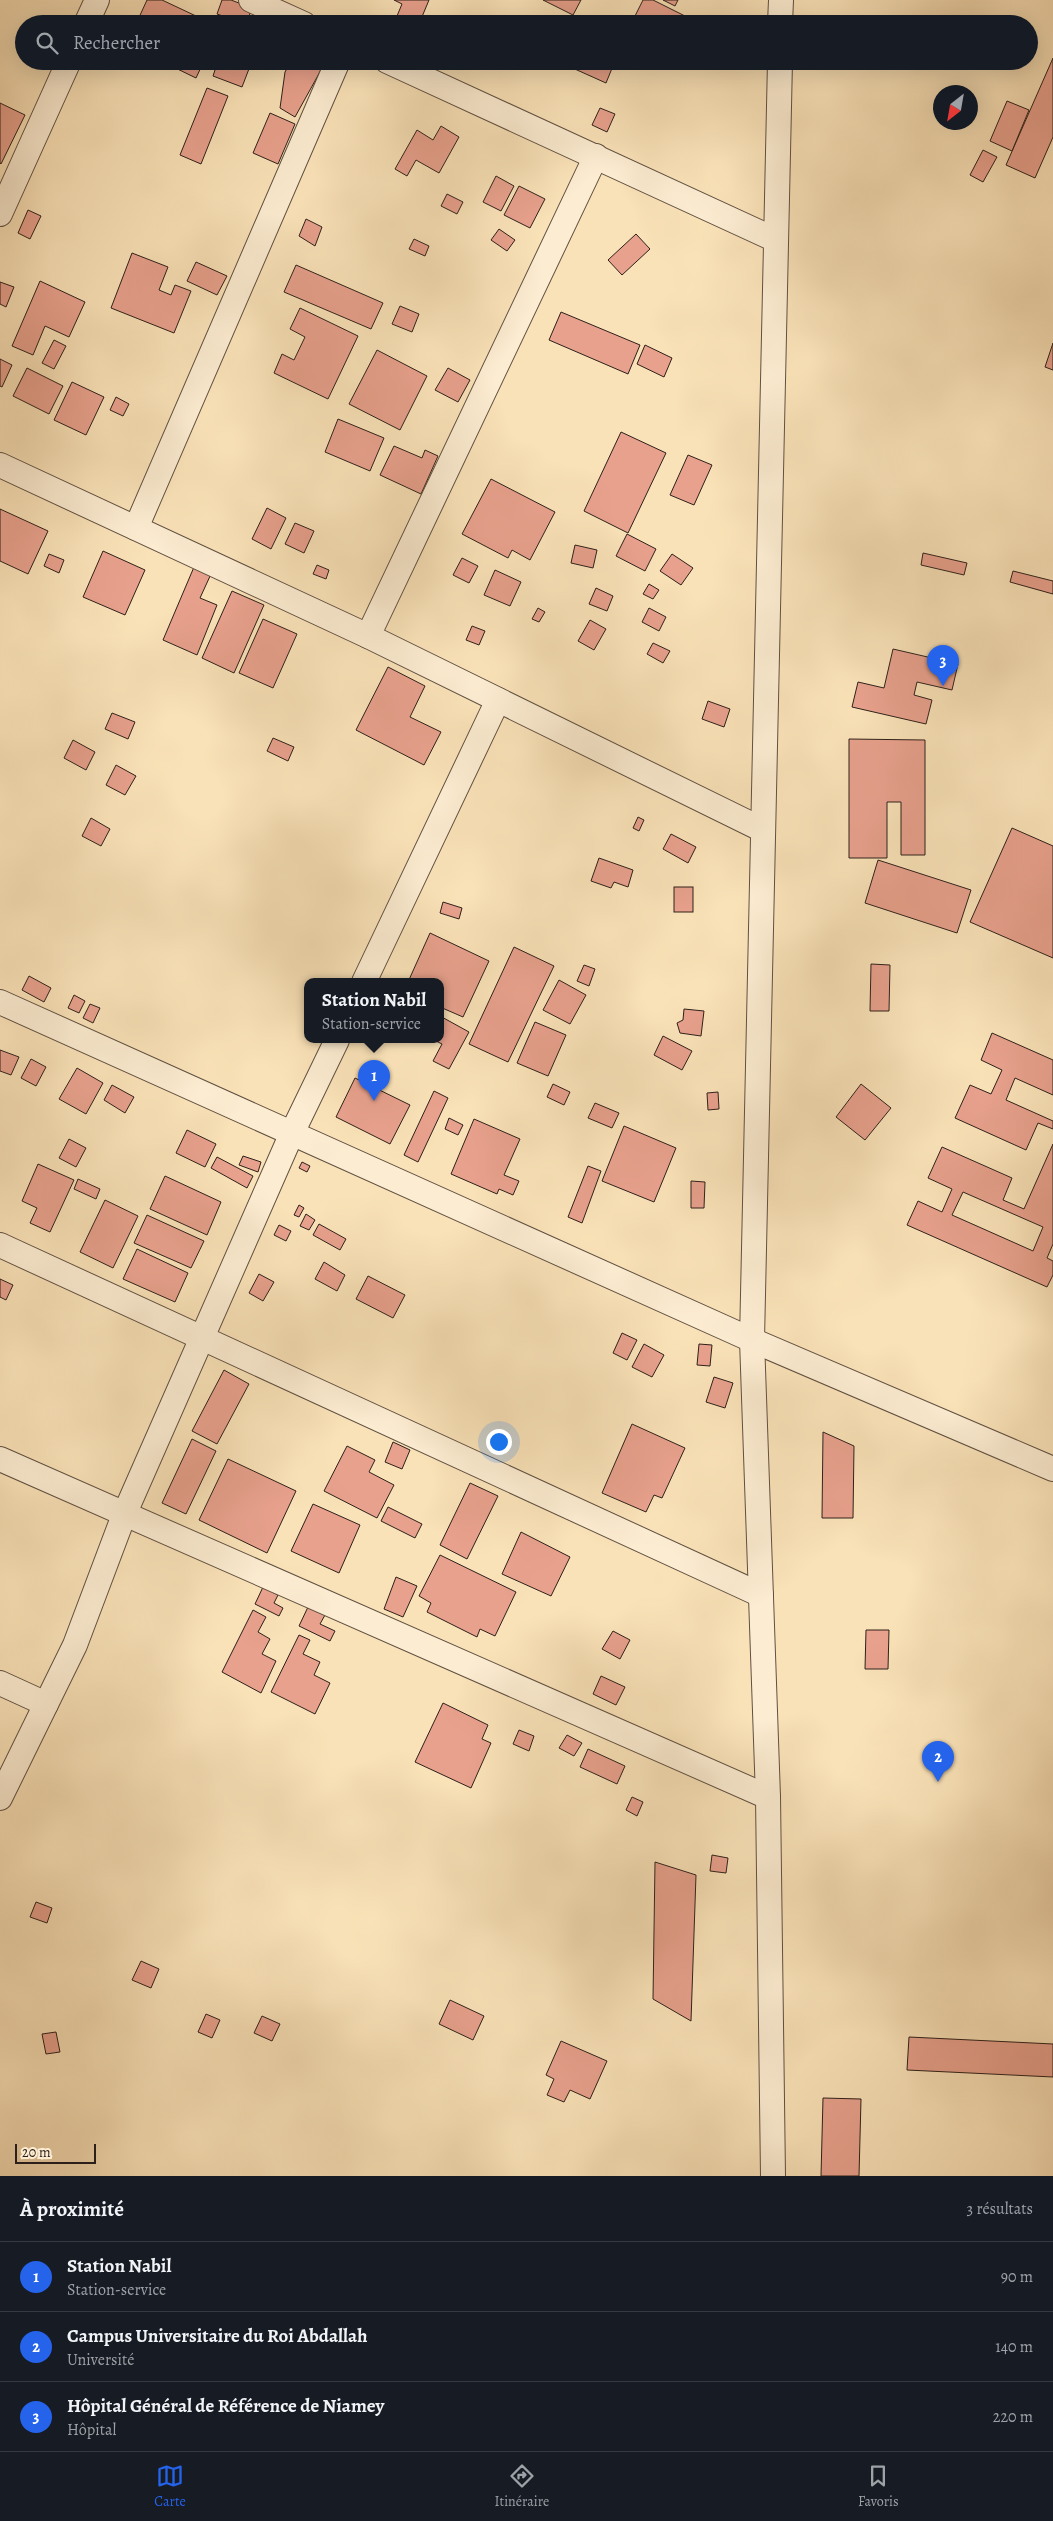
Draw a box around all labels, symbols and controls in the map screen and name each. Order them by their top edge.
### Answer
search box [15,15,1038,70]
icon: search [33,29,61,57]
text: Rechercher [73,30,160,56]
north arrow [933,85,978,130]
pin: 3 [927,645,959,686]
popup [304,978,444,1043]
text: Station Nabil [322,987,426,1013]
text: Station-service [322,1013,421,1035]
pin: 1 [358,1060,390,1101]
your location [486,1429,512,1455]
pin: 2 [922,1741,954,1782]
scale bar [15,2141,96,2164]
text: 20 m [22,2143,51,2162]
text: À proximité [20,2195,124,2223]
text: 3 résultats [967,2198,1033,2220]
text: Station Nabil [67,2253,171,2279]
text: 1 [33,2266,39,2288]
text: 90 m [1001,2266,1033,2288]
text: Station-service [67,2279,166,2301]
text: Campus Universitaire du Roi Abdallah [67,2323,368,2349]
text: 2 [32,2336,40,2358]
text: 140 m [995,2336,1033,2358]
text: Université [67,2349,134,2371]
text: Hôpital Général de Référence de Niamey [67,2393,384,2419]
text: 3 [33,2406,39,2428]
text: 220 m [993,2406,1033,2428]
text: Hôpital [67,2419,116,2441]
tab: Carte [154,2462,186,2511]
tab: Itinéraire [495,2462,549,2511]
tab: Favoris [858,2462,899,2511]

